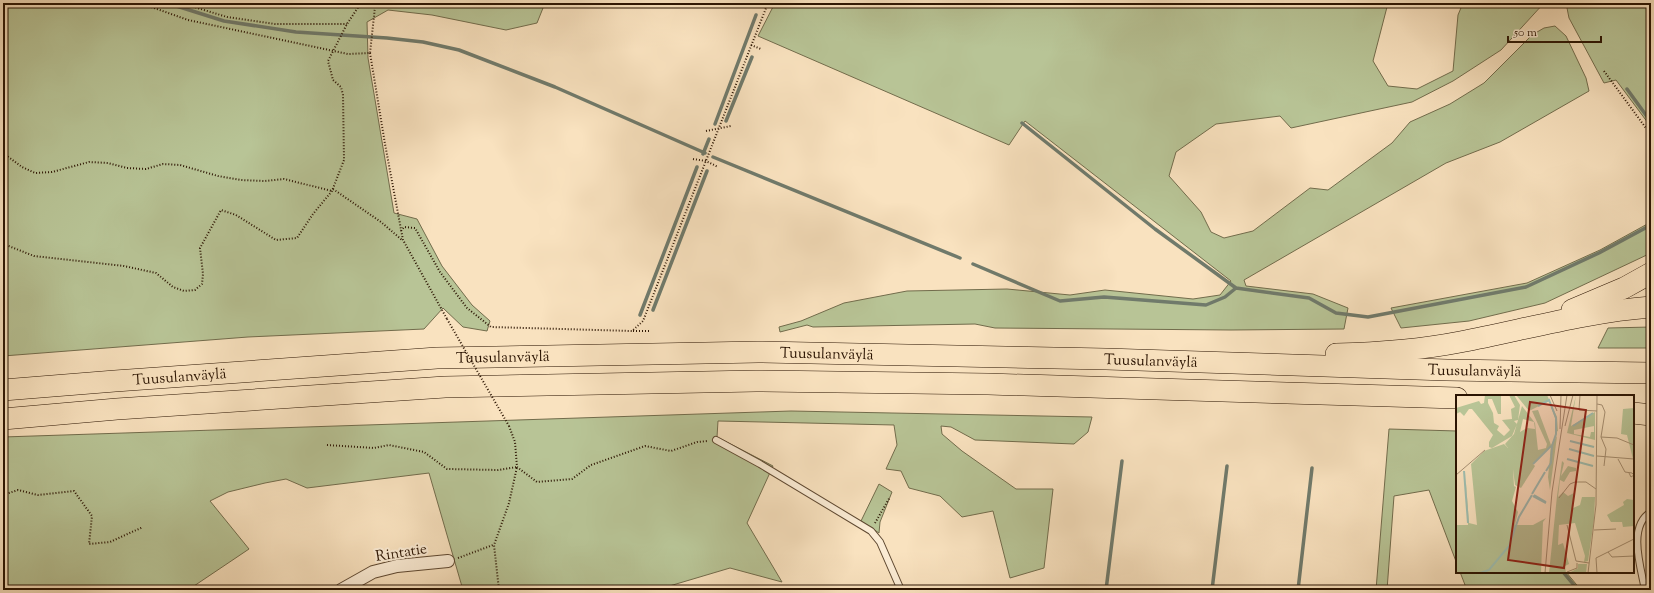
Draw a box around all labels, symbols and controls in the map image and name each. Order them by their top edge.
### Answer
scale bar [1508,18,1601,44]
text: 50 m [1513,24,1537,42]
street label: Tuusulanväylä [780,343,874,366]
street label: Tuusulanväylä [456,347,550,370]
street label: Tuusulanväylä [1103,350,1198,374]
street label: Tuusulanväylä [1427,360,1522,383]
street label: Tuusulanväylä [132,364,227,392]
inset map [1456,395,1634,573]
street label: Rintatie [374,539,429,568]

